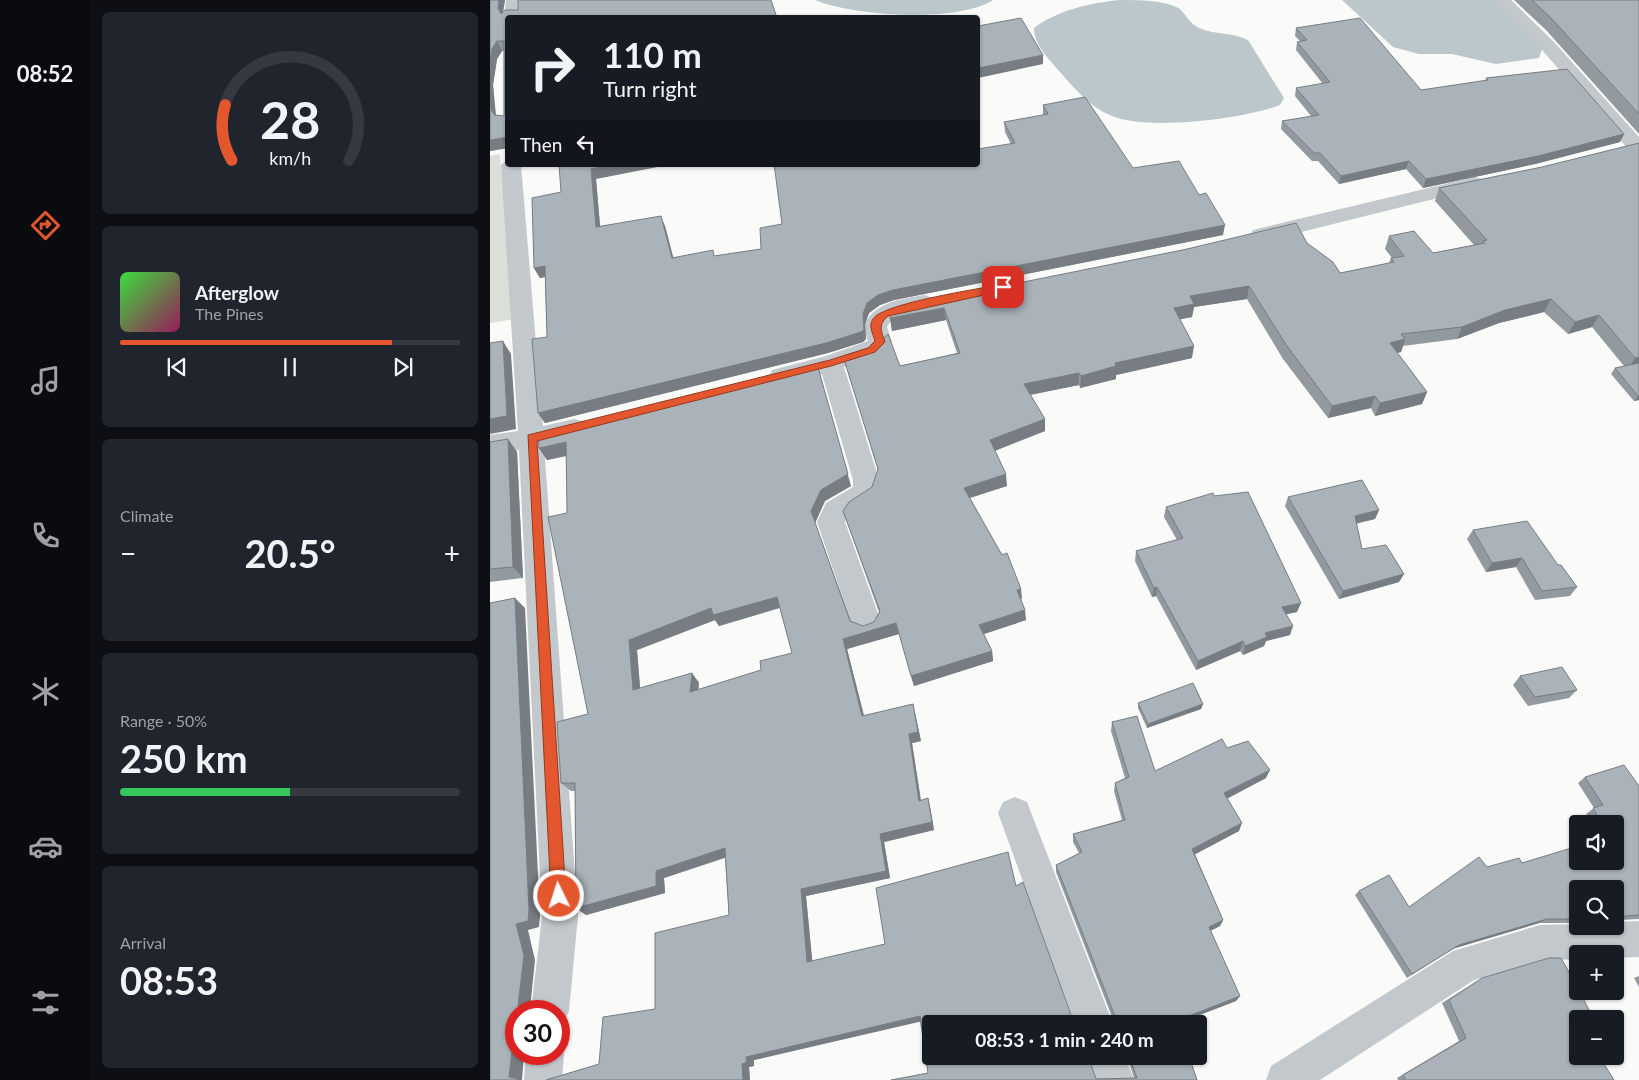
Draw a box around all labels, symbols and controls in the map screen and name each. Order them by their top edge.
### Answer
text: 110 m [603,33,702,75]
icon: right [520,35,585,100]
text: 08:52 [17,60,73,87]
text: Turn right [603,75,697,102]
text: 28 [260,88,320,150]
icon: left [572,130,600,158]
text: Then [520,133,562,156]
text: km/h [269,147,311,169]
icon: directions [28,208,63,243]
pin [982,266,1024,308]
icon: arrive [989,273,1017,301]
text: Afterglow [195,281,279,304]
text: The Pines [195,304,264,323]
icon: previous [163,353,191,381]
icon: pause [276,353,304,381]
icon: next [389,353,417,381]
icon: music [28,363,63,398]
text: Climate [120,506,173,525]
icon: phone [28,518,63,553]
text: 20.5° [245,530,335,576]
text: − [120,536,136,570]
text: + [444,536,460,570]
icon: climate [28,674,63,709]
text: Range · 50% [120,711,207,730]
text: 250 km [120,735,248,781]
map controls [1569,815,1624,1065]
button: sound [1569,815,1624,870]
icon: car [28,829,63,864]
position arrow [532,869,584,921]
button: search [1569,880,1624,935]
text: Arrival [120,933,166,952]
button: + [1569,945,1624,1000]
text: 08:53 [120,957,218,1003]
icon: filters [28,985,63,1020]
speed limit sign: 30 [505,1000,570,1065]
button: − [1569,1010,1624,1065]
text: 08:53 · 1 min · 240 m [975,1028,1154,1051]

